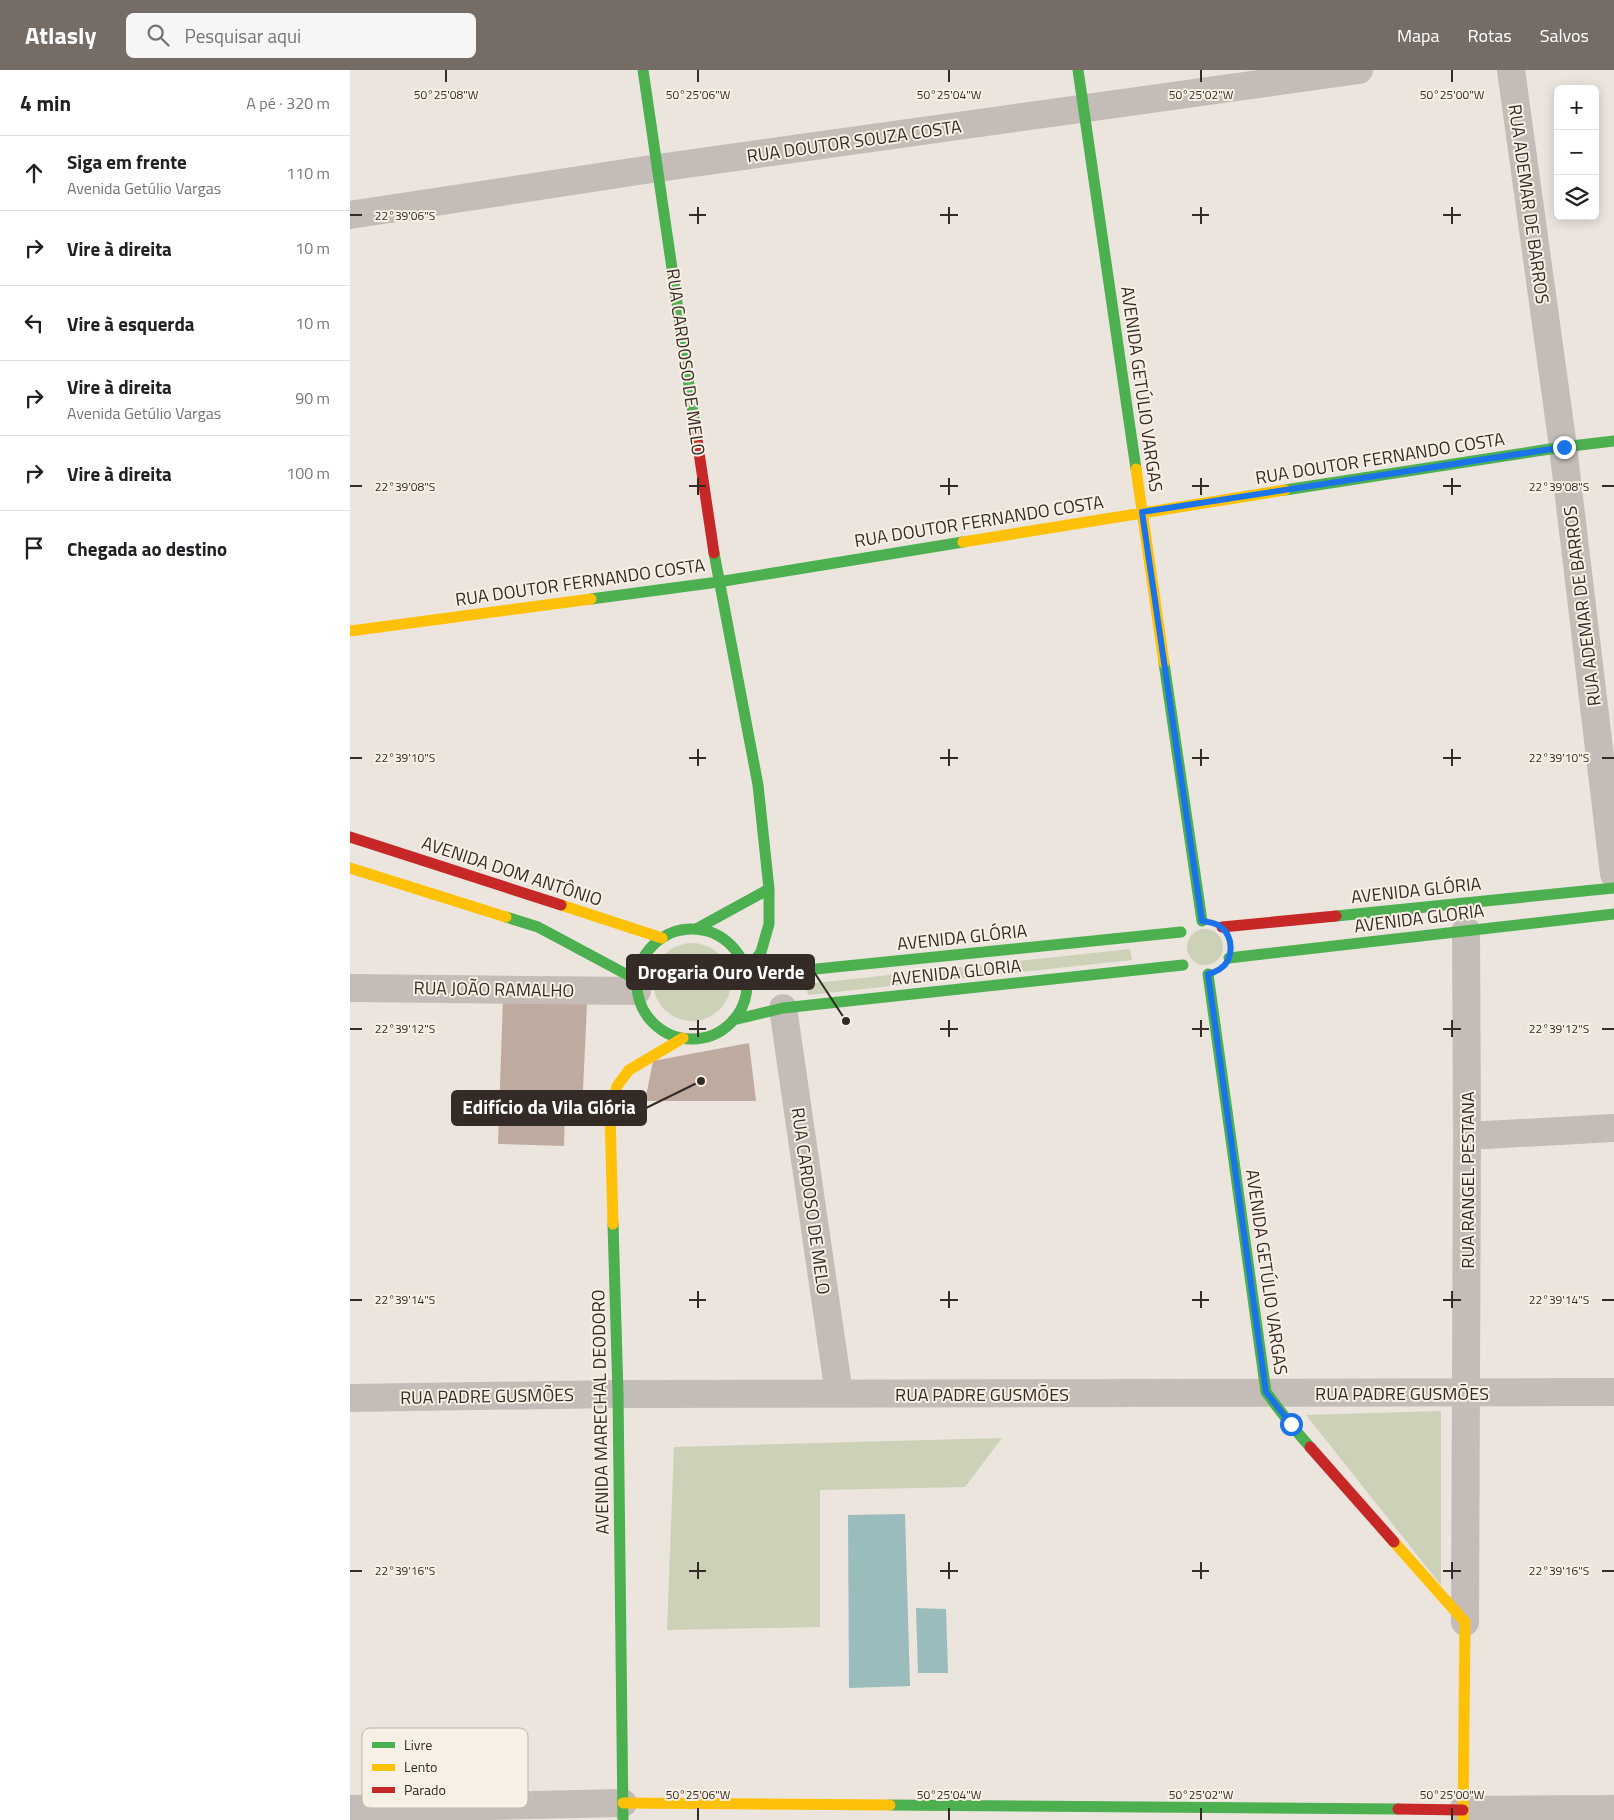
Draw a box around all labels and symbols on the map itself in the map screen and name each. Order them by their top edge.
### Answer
text: 50°25'08"W [414,85,479,104]
text: 50°25'06"W [666,85,731,104]
text: 50°25'04"W [917,85,982,104]
text: 50°25'02"W [1169,85,1234,104]
text: 50°25'00"W [1420,85,1485,104]
street label: RUA ADEMAR DE BARROS [1502,102,1556,306]
street label: RUA DOUTOR SOUZA COSTA [745,113,963,169]
text: 22°39'06"S [375,206,435,225]
street label: RUA CARDOSO DE MELO [660,267,712,457]
street label: AVENIDA GETÚLIO VARGAS [1114,284,1170,494]
street label: RUA DOUTOR FERNANDO COSTA [1253,425,1507,491]
route end [1553,436,1576,459]
text: 22°39'08"S [375,477,435,496]
text: 22°39'08"S [1529,477,1589,496]
street label: RUA DOUTOR FERNANDO COSTA [852,488,1106,554]
street label: RUA ADEMAR DE BARROS [1556,504,1608,708]
street label: RUA DOUTOR FERNANDO COSTA [453,551,707,613]
text: 22°39'10"S [375,748,435,767]
text: 22°39'10"S [1529,748,1589,767]
street label: AVENIDA DOM ANTÔNIO [418,829,606,913]
street label: AVENIDA GLÓRIA [1350,870,1483,910]
street label: AVENIDA GLORIA [1352,897,1486,939]
street label: AVENIDA GLÓRIA [896,917,1029,957]
street label: AVENIDA GLORIA [890,952,1023,992]
callout: Drogaria Ouro Verde [627,955,814,989]
text: Drogaria Ouro Verde [637,957,805,986]
street label: RUA JOÃO RAMALHO [413,974,575,1004]
text: 22°39'12"S [375,1019,435,1038]
text: 22°39'12"S [1529,1019,1589,1038]
callout: Edifício da Vila Glória [452,1091,646,1125]
street label: RUA RANGEL PESTANA [1454,1091,1481,1269]
text: Edifício da Vila Glória [462,1092,636,1121]
street label: RUA CARDOSO DE MELO [785,1106,837,1296]
street label: AVENIDA GETÚLIO VARGAS [1239,1167,1295,1377]
street label: AVENIDA MARECHAL DEODORO [584,1289,616,1535]
text: 22°39'14"S [375,1290,435,1309]
text: 22°39'14"S [1529,1290,1589,1309]
street label: RUA PADRE GUSMÕES [1315,1380,1489,1407]
street label: RUA PADRE GUSMÕES [400,1381,574,1411]
street label: RUA PADRE GUSMÕES [895,1381,1069,1408]
route start [1280,1413,1303,1436]
text: 22°39'16"S [375,1561,435,1580]
text: 22°39'16"S [1529,1561,1589,1580]
legend [362,1728,528,1808]
text: Livre [404,1734,432,1755]
text: Lento [404,1756,438,1777]
text: Parado [404,1779,446,1800]
text: 50°25'06"W [666,1785,731,1804]
text: 50°25'04"W [917,1785,982,1804]
text: 50°25'02"W [1169,1785,1234,1804]
text: 50°25'00"W [1420,1785,1485,1804]

